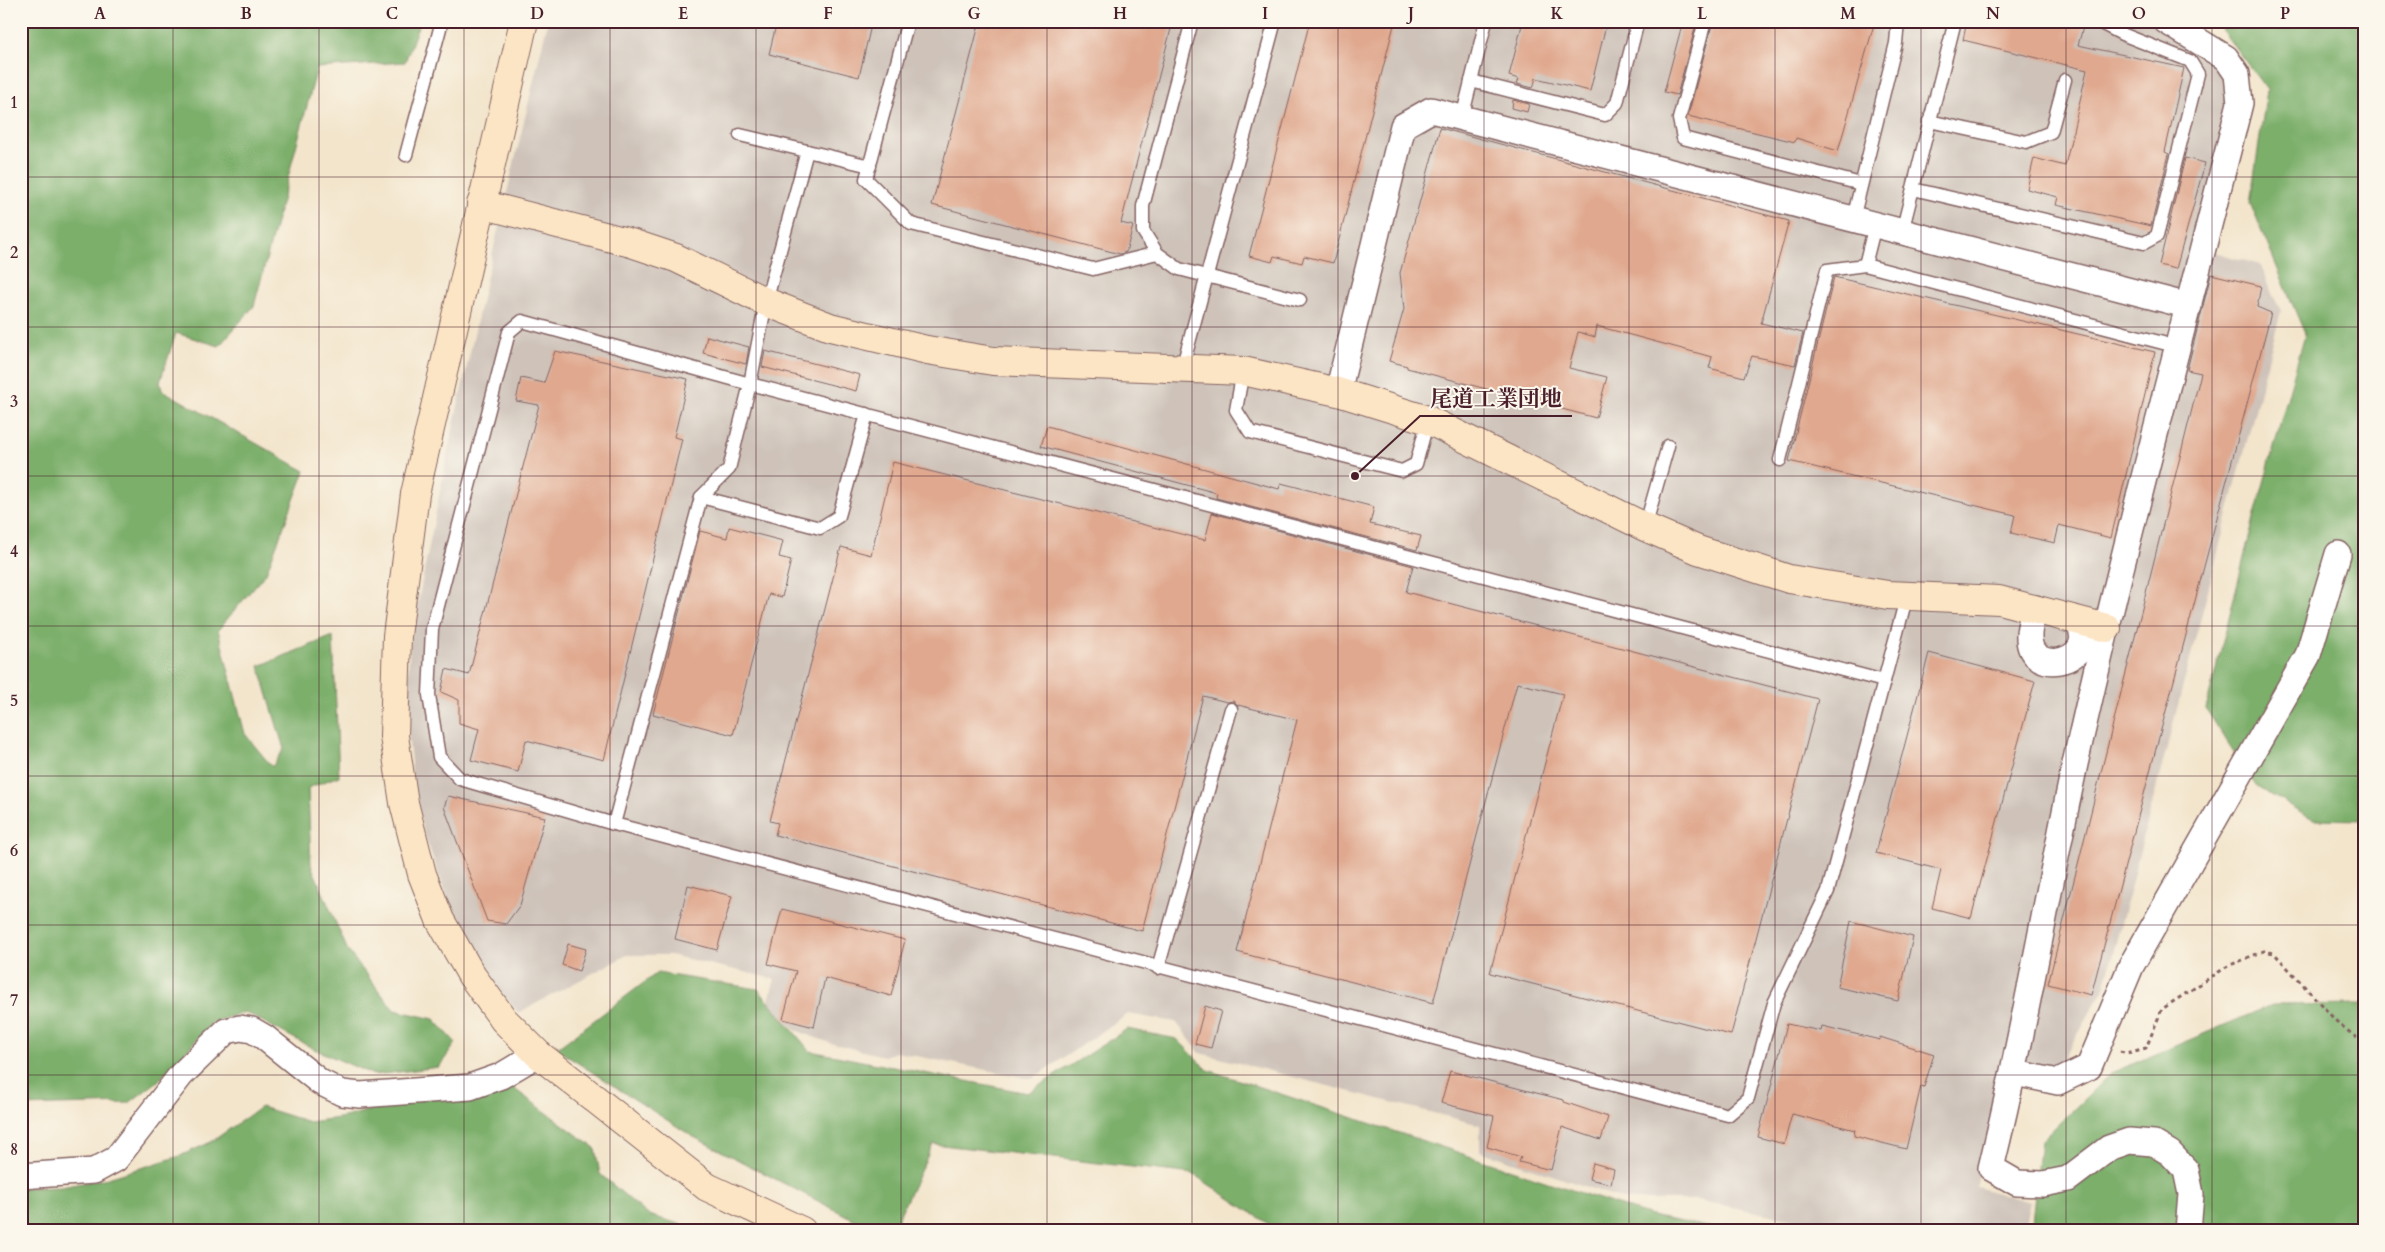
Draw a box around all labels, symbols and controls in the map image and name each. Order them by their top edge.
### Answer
text: A [94,3,106,25]
text: B [240,3,252,25]
text: C [386,3,398,25]
text: D [530,3,544,25]
text: E [678,3,688,25]
text: F [823,3,833,25]
text: G [967,3,981,25]
text: H [1113,3,1127,25]
text: I [1262,3,1268,25]
text: J [1406,3,1414,25]
text: K [1551,3,1564,25]
text: L [1697,3,1708,25]
text: M [1840,3,1856,25]
text: N [1986,3,2000,25]
text: O [2132,3,2146,25]
text: P [2280,3,2290,25]
text: 1 [10,92,18,114]
text: 2 [10,242,18,264]
callout: 尾道工業団地 [1420,379,1572,416]
text: 尾道工業団地 [1430,384,1562,414]
text: 3 [10,391,18,413]
text: 4 [10,541,18,563]
text: 5 [10,690,18,712]
text: 6 [10,840,18,862]
text: 7 [10,990,18,1012]
text: 8 [10,1139,18,1161]

